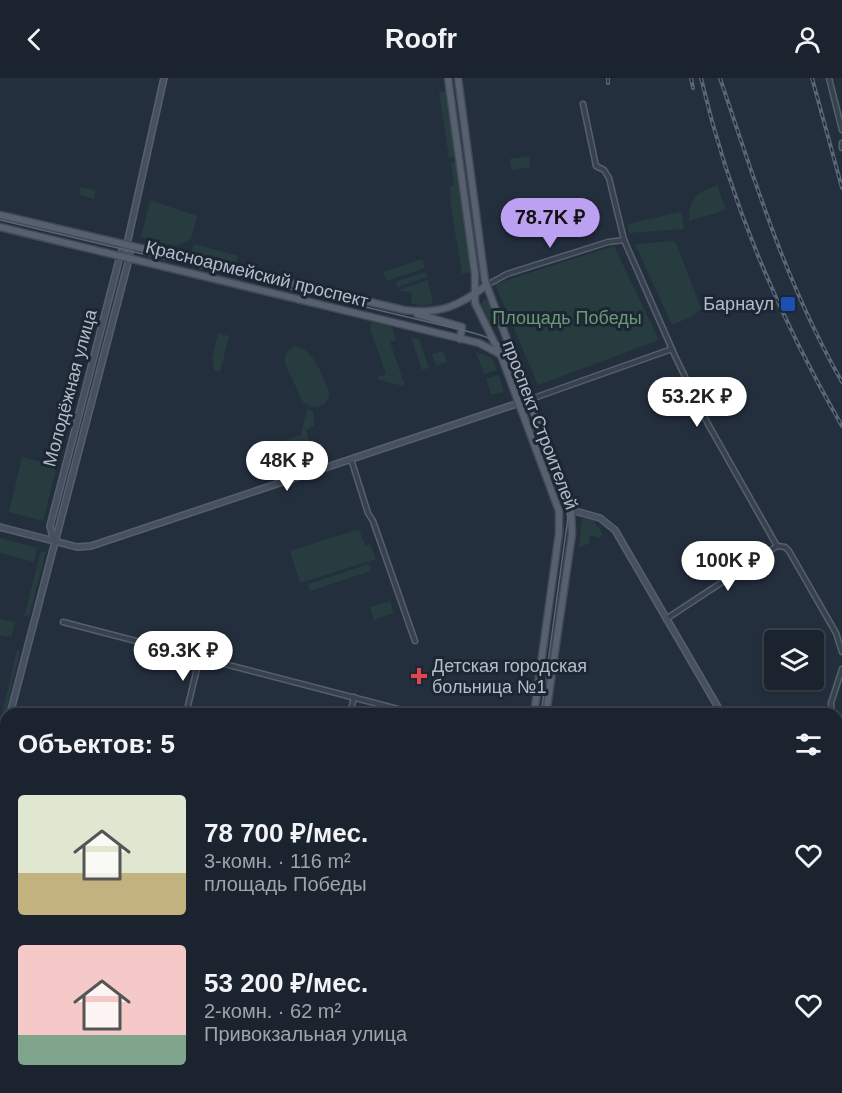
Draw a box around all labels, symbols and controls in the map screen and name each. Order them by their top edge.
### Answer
icon: back [18,23,51,56]
icon: person [791,23,824,56]
text: Roofr [385,24,457,54]
pin: 78.7K ₽ [495,198,605,249]
text: 78.7K ₽ [515,206,585,228]
street label: Красноармейский проспект [144,237,370,311]
place label: Барнаул [703,294,774,314]
marker: Барнаул [779,295,797,313]
street label: Молодёжная улица [39,306,101,469]
park label: Площадь Победы [492,308,642,328]
street label: проспект Строителей [499,338,581,512]
pin: 53.2K ₽ [642,377,752,428]
text: 53.2K ₽ [662,385,732,407]
pin: 48K ₽ [245,441,329,492]
text: 48K ₽ [260,449,314,471]
pin: 100K ₽ [679,541,777,592]
text: 100K ₽ [695,549,761,571]
map controls [764,630,824,690]
button: layers [764,630,824,690]
pin: 69.3K ₽ [128,631,238,682]
text: 69.3K ₽ [148,639,218,661]
place label: Детская городская больница №1 [432,656,587,697]
marker: Детская городская больница №1 [410,667,428,685]
icon: filters [792,728,825,761]
text: Объектов: 5 [18,729,175,759]
text: 78 700 ₽/мес. [204,818,368,848]
icon: home [66,819,138,891]
icon: heart [792,839,825,872]
text: 3-комн. · 116 m² [204,850,351,872]
text: площадь Победы [204,873,367,895]
text: 53 200 ₽/мес. [204,968,368,998]
icon: home [66,969,138,1041]
icon: heart [792,989,825,1022]
text: 2-комн. · 62 m² [204,1000,341,1022]
text: Привокзальная улица [204,1023,407,1045]

